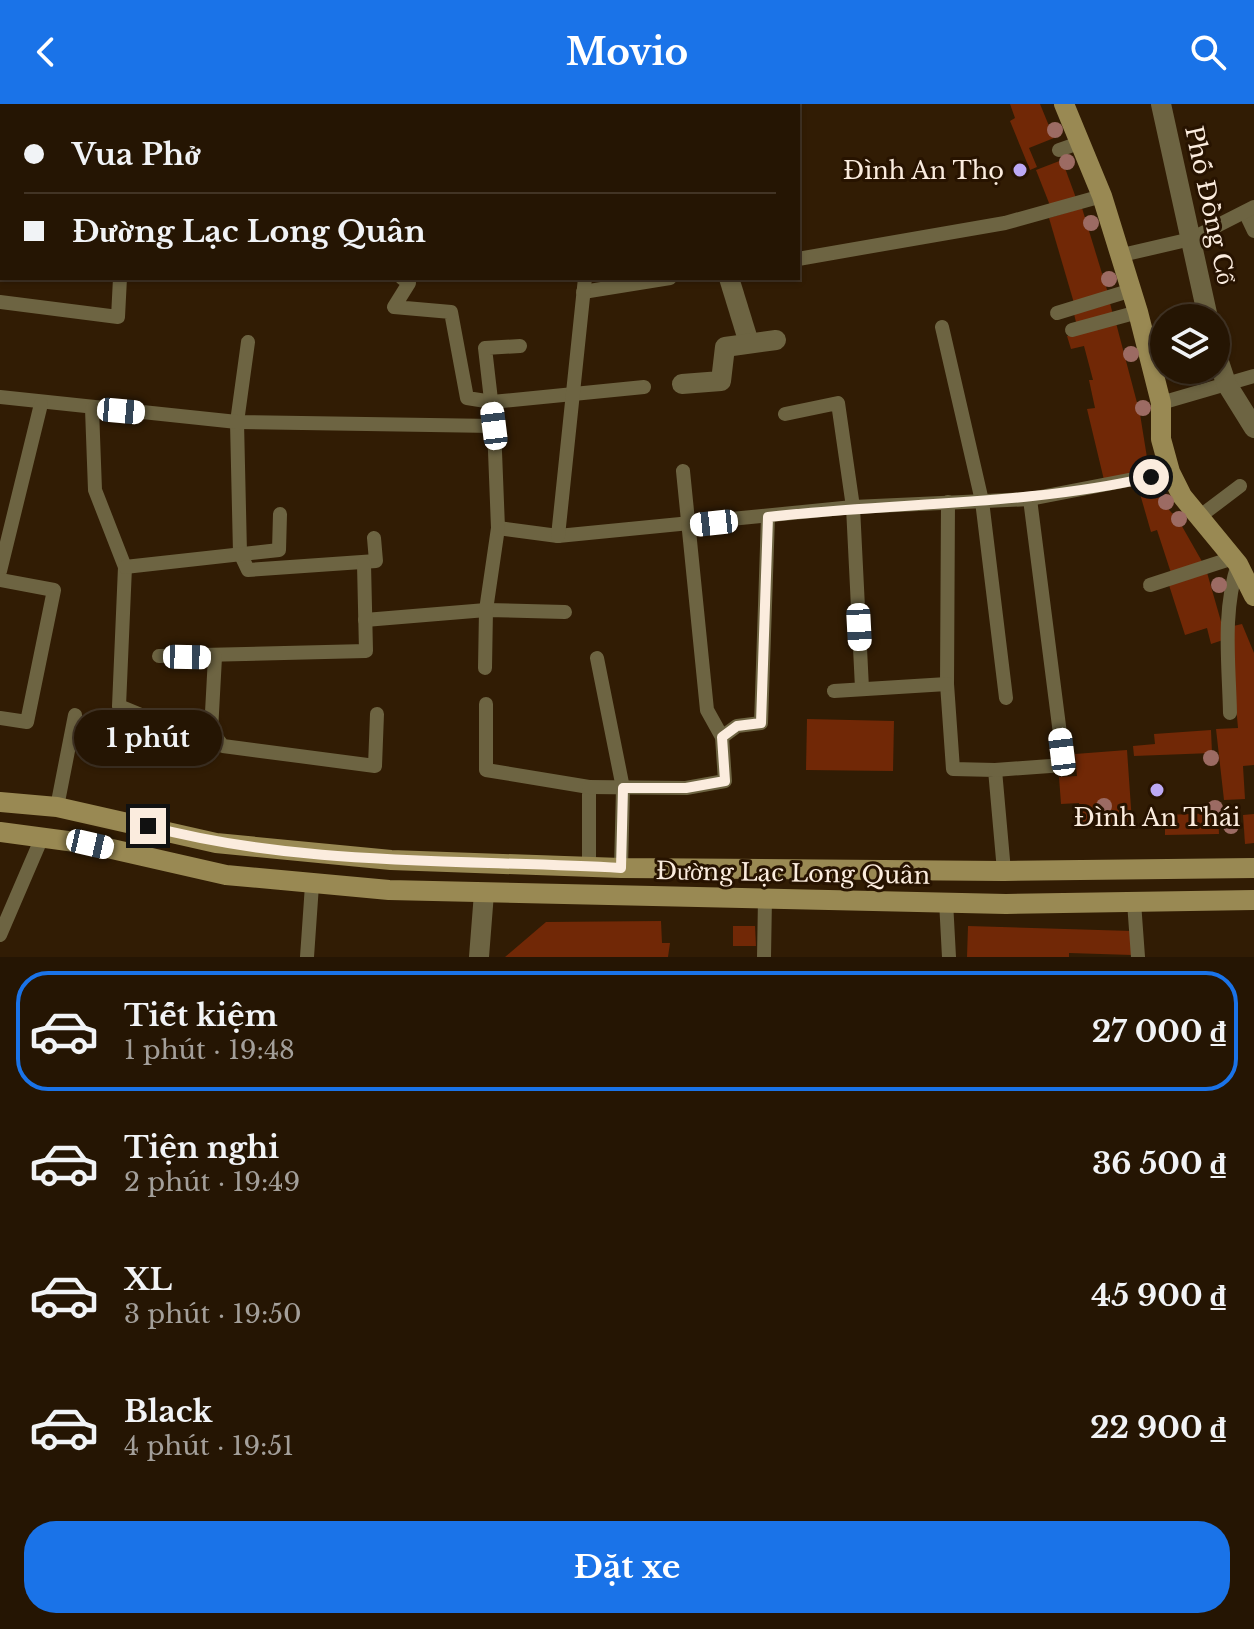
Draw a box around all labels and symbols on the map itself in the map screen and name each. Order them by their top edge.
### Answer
street label: Phố Đồng Cổ [1179,123,1241,287]
place label: Đình An Thọ [843,156,1004,185]
marker: Đình An Thọ [1011,161,1029,179]
car [96,397,146,425]
car [479,401,509,451]
route start [1133,459,1169,495]
car [689,509,739,537]
car [846,602,872,652]
car [163,645,211,669]
callout: 1 phút [74,710,222,766]
car [1047,727,1077,777]
marker: Đình An Thái [1148,781,1166,799]
place label: Đình An Thái [1074,803,1240,832]
route end [130,808,166,844]
car [64,827,116,861]
street label: Đường Lạc Long Quân [656,856,930,890]

